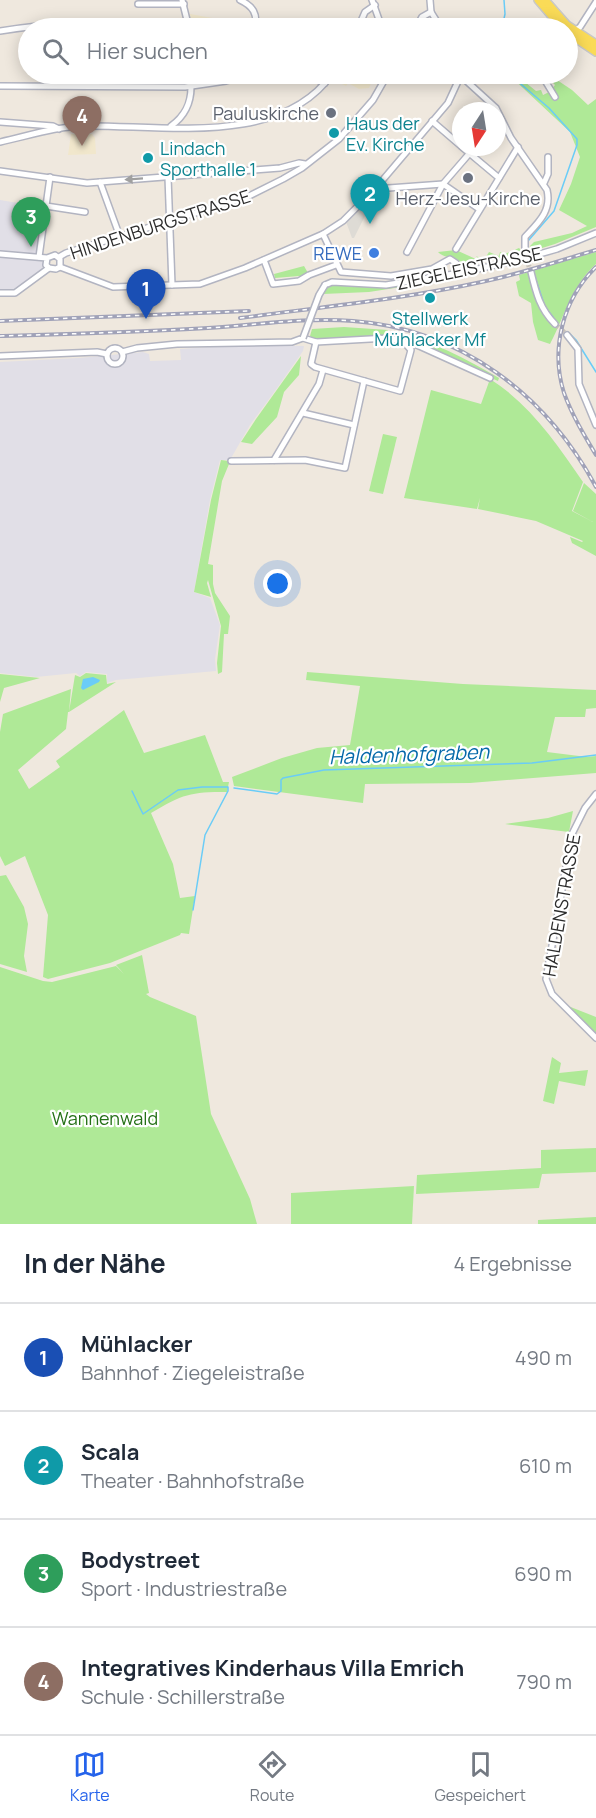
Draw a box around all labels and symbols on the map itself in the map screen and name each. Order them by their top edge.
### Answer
pin: 4 [62,96,101,146]
place label: Pauluskirche [213,101,319,125]
north arrow [452,102,506,156]
marker: Pauluskirche [324,106,338,120]
place label: Haus der Ev. Kirche [346,111,425,156]
marker: Haus der Ev. Kirche [327,126,341,140]
place label: Lindach Sporthalle 1 [160,136,256,181]
marker: Lindach Sporthalle 1 [141,151,155,165]
marker: Herz-Jesu-Kirche [461,171,475,185]
one-way arrow [125,174,144,184]
pin: 2 [350,174,389,224]
street label: HINDENBURGSTRASSE [67,184,253,264]
place label: Herz-Jesu-Kirche [396,186,540,210]
pin: 3 [12,198,51,247]
place label: REWE [313,241,362,265]
street label: ZIEGELEISTRASSE [394,241,544,295]
marker: REWE [367,246,381,260]
pin: 1 [126,270,166,319]
marker: Stellwerk Mühlacker Mf [423,291,437,305]
place label: Stellwerk Mühlacker Mf [374,306,486,351]
your location [263,569,292,598]
water label: Haldenhofgraben [328,738,491,770]
street label: HALDENSTRASSE [537,832,585,978]
park label: Wannenwald [52,1106,158,1130]

